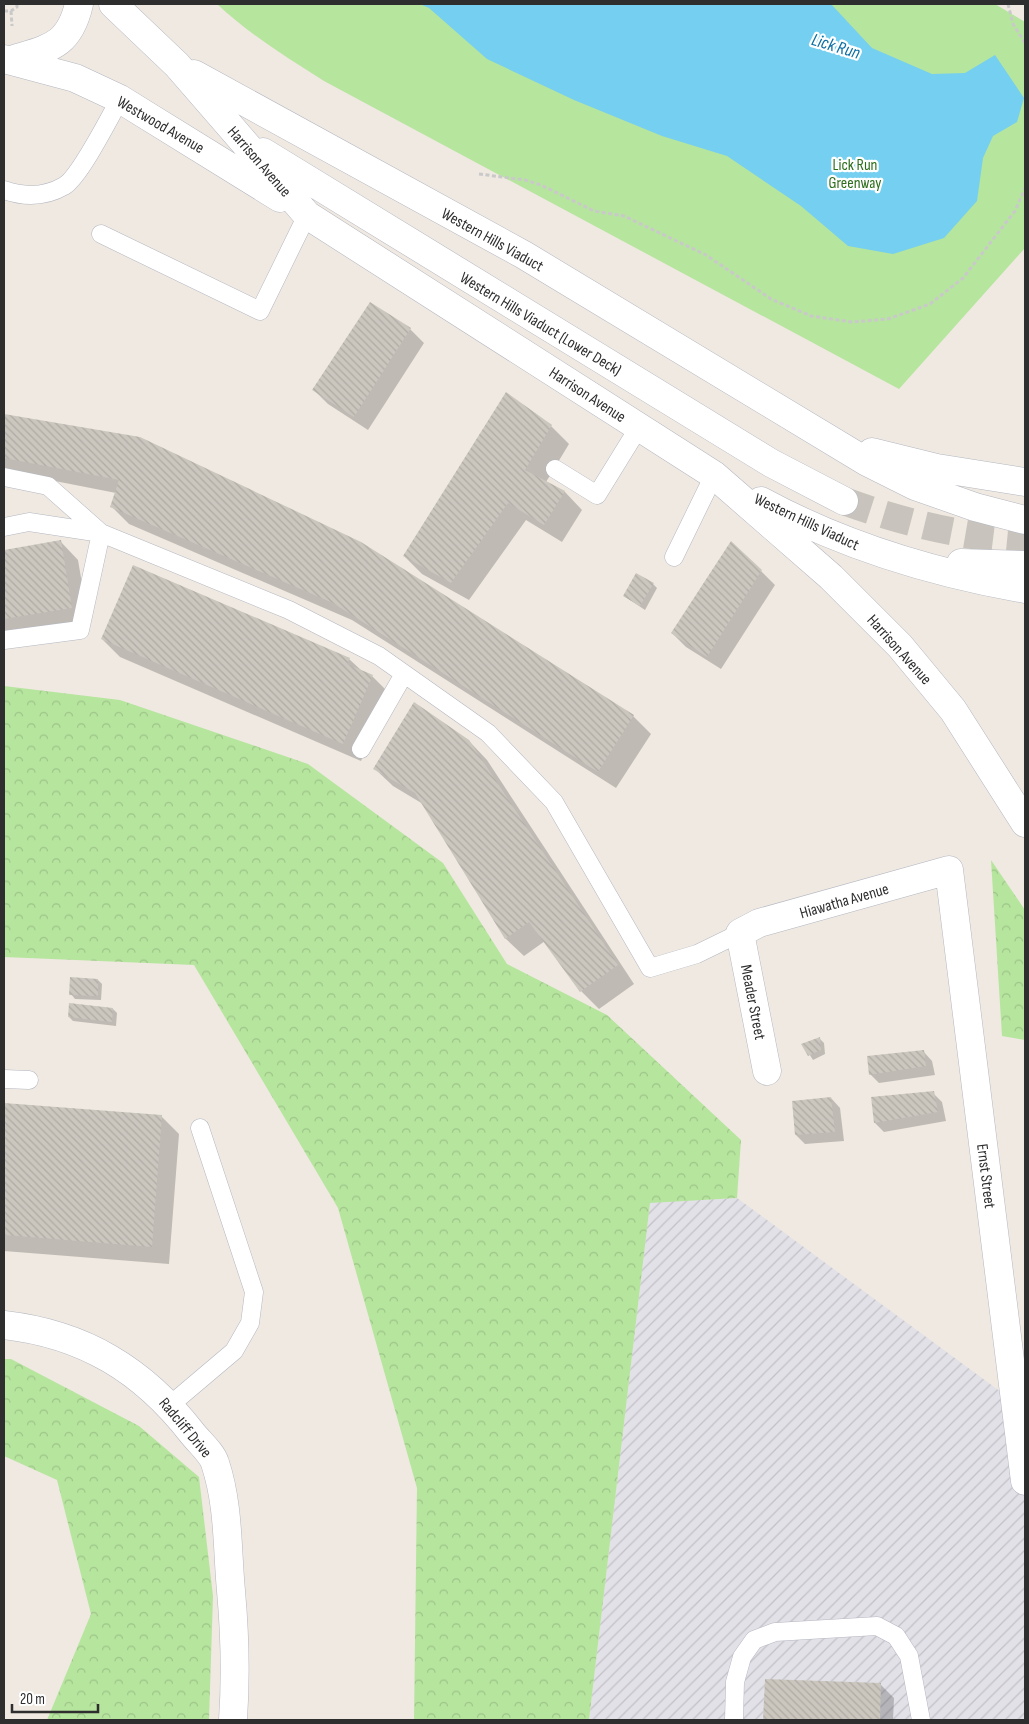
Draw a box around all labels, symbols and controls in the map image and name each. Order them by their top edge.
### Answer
water label: Lick Run [809,29,863,64]
street label: Westwood Avenue [113,93,207,158]
street label: Harrison Avenue [223,123,295,201]
park label: Lick Run Greenway [828,156,882,193]
street label: Western Hills Viaduct [438,204,547,276]
street label: Western Hills Viaduct (Lower Deck) [456,269,624,380]
street label: Harrison Avenue [545,364,629,427]
street label: Western Hills Viaduct [751,490,862,555]
street label: Harrison Avenue [863,611,935,689]
street label: Hiawatha Avenue [798,880,891,923]
street label: Meader Street [736,963,769,1042]
street label: Ernst Street [972,1143,999,1210]
street label: Radcliff Drive [154,1394,215,1462]
scale bar [12,1682,99,1714]
text: 20 m [20,1690,45,1709]

